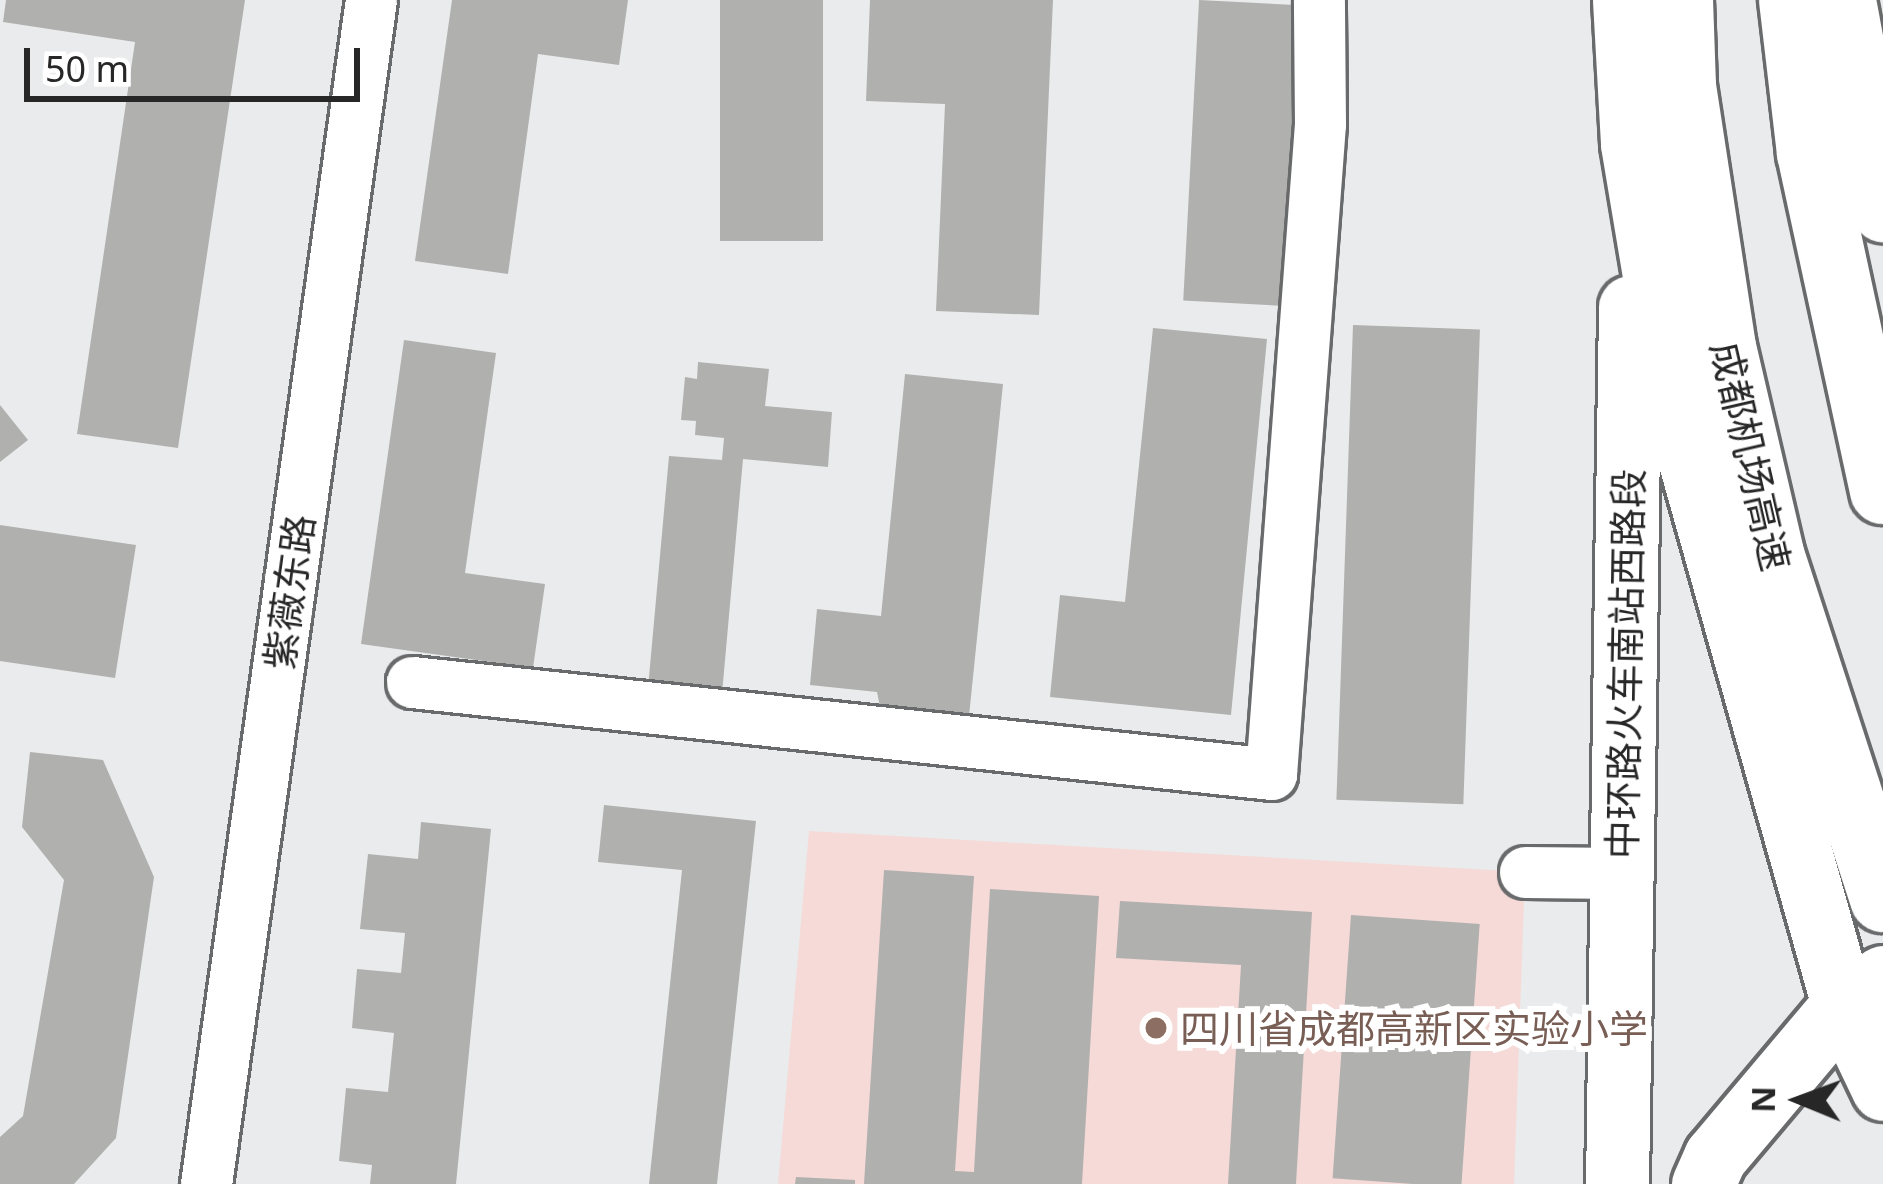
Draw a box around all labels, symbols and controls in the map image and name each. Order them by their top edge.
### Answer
scale bar [30,24,366,98]
text: 50 m [45,44,129,93]
street label: 成都机场高速 [1702,337,1800,575]
street label: 中环路火车南站西路段 [1598,469,1652,859]
street label: 紫薇东路 [255,512,323,672]
place label: 四川省成都高新区实验小学 [1180,1005,1648,1051]
marker: 四川省成都高新区实验小学 [1143,1015,1169,1041]
north arrow [1739,1040,1859,1160]
text: N [1740,1086,1785,1113]

